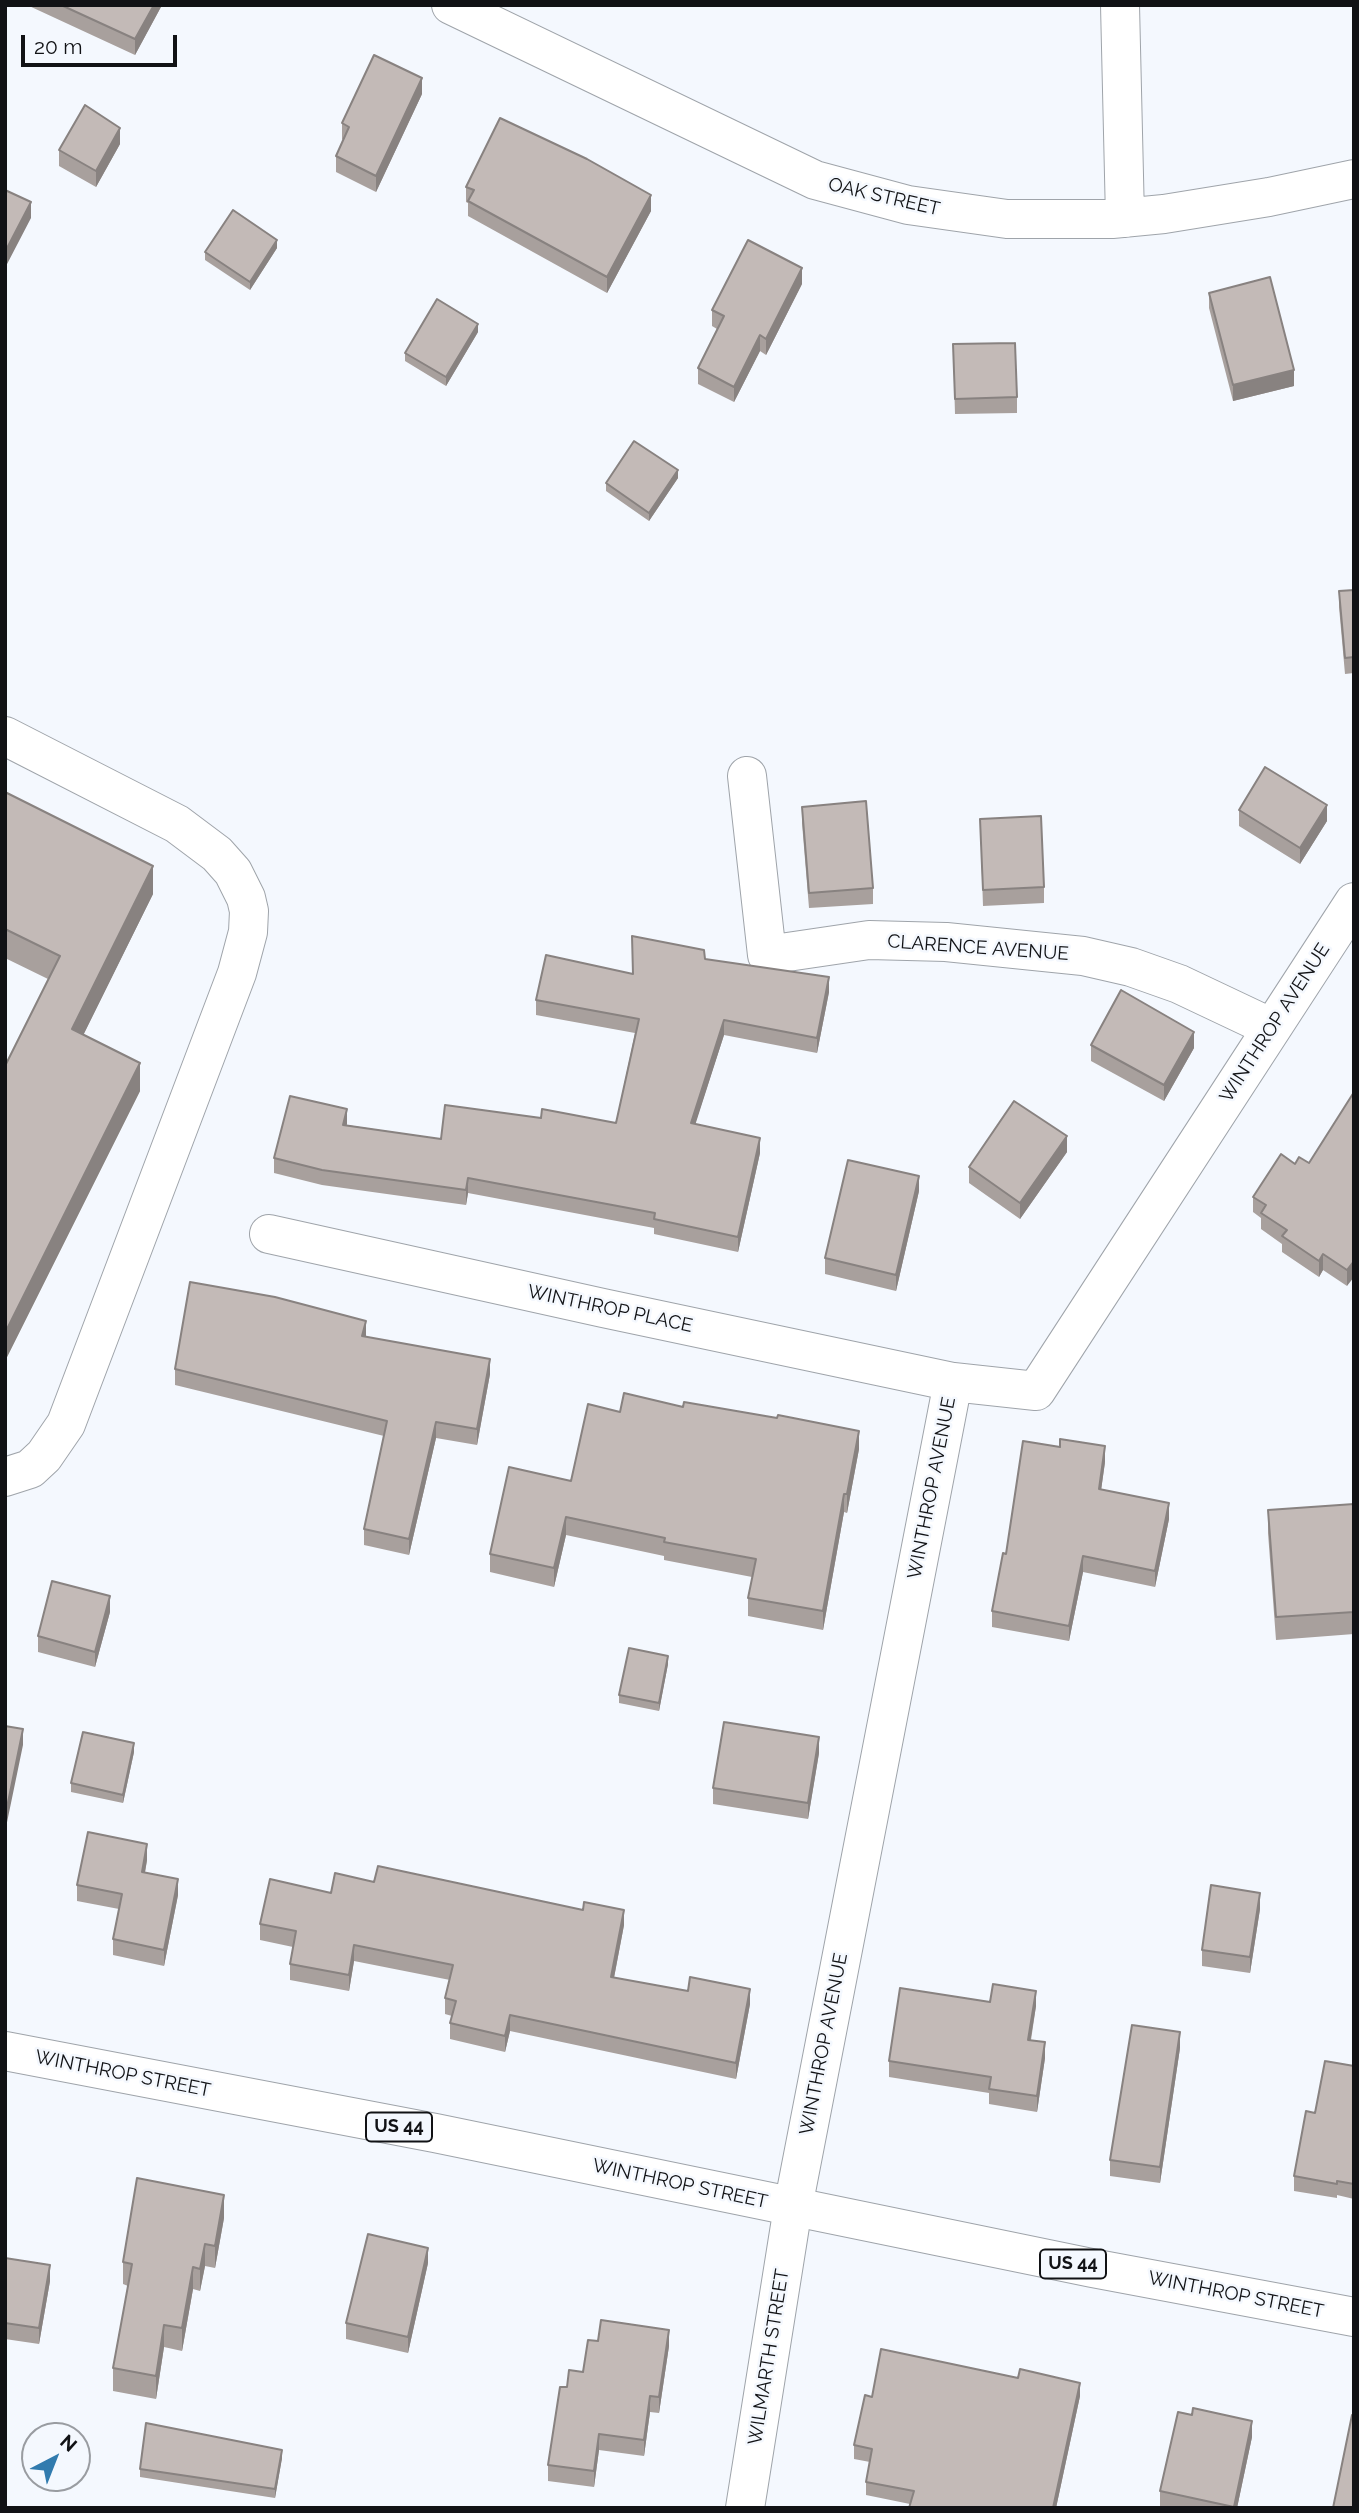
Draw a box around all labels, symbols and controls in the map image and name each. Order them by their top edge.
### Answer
scale bar [24,21,180,65]
text: 20 m [34,34,82,59]
street label: OAK STREET [826,173,942,221]
street label: CLARENCE AVENUE [887,930,1069,966]
street label: WINTHROP AVENUE [1215,939,1335,1107]
street label: WINTHROP PLACE [525,1280,695,1338]
street label: WINTHROP AVENUE [903,1395,961,1581]
street label: WINTHROP AVENUE [795,1951,853,2137]
street label: WINTHROP STREET [33,2046,213,2102]
road number: US 44 [366,2112,432,2141]
street label: WINTHROP STREET [590,2154,770,2214]
road number: US 44 [1040,2250,1106,2278]
street label: WILMARTH STREET [744,2267,794,2447]
street label: WINTHROP STREET [1146,2267,1326,2323]
north arrow [21,2422,91,2492]
text: N [56,2430,81,2456]

